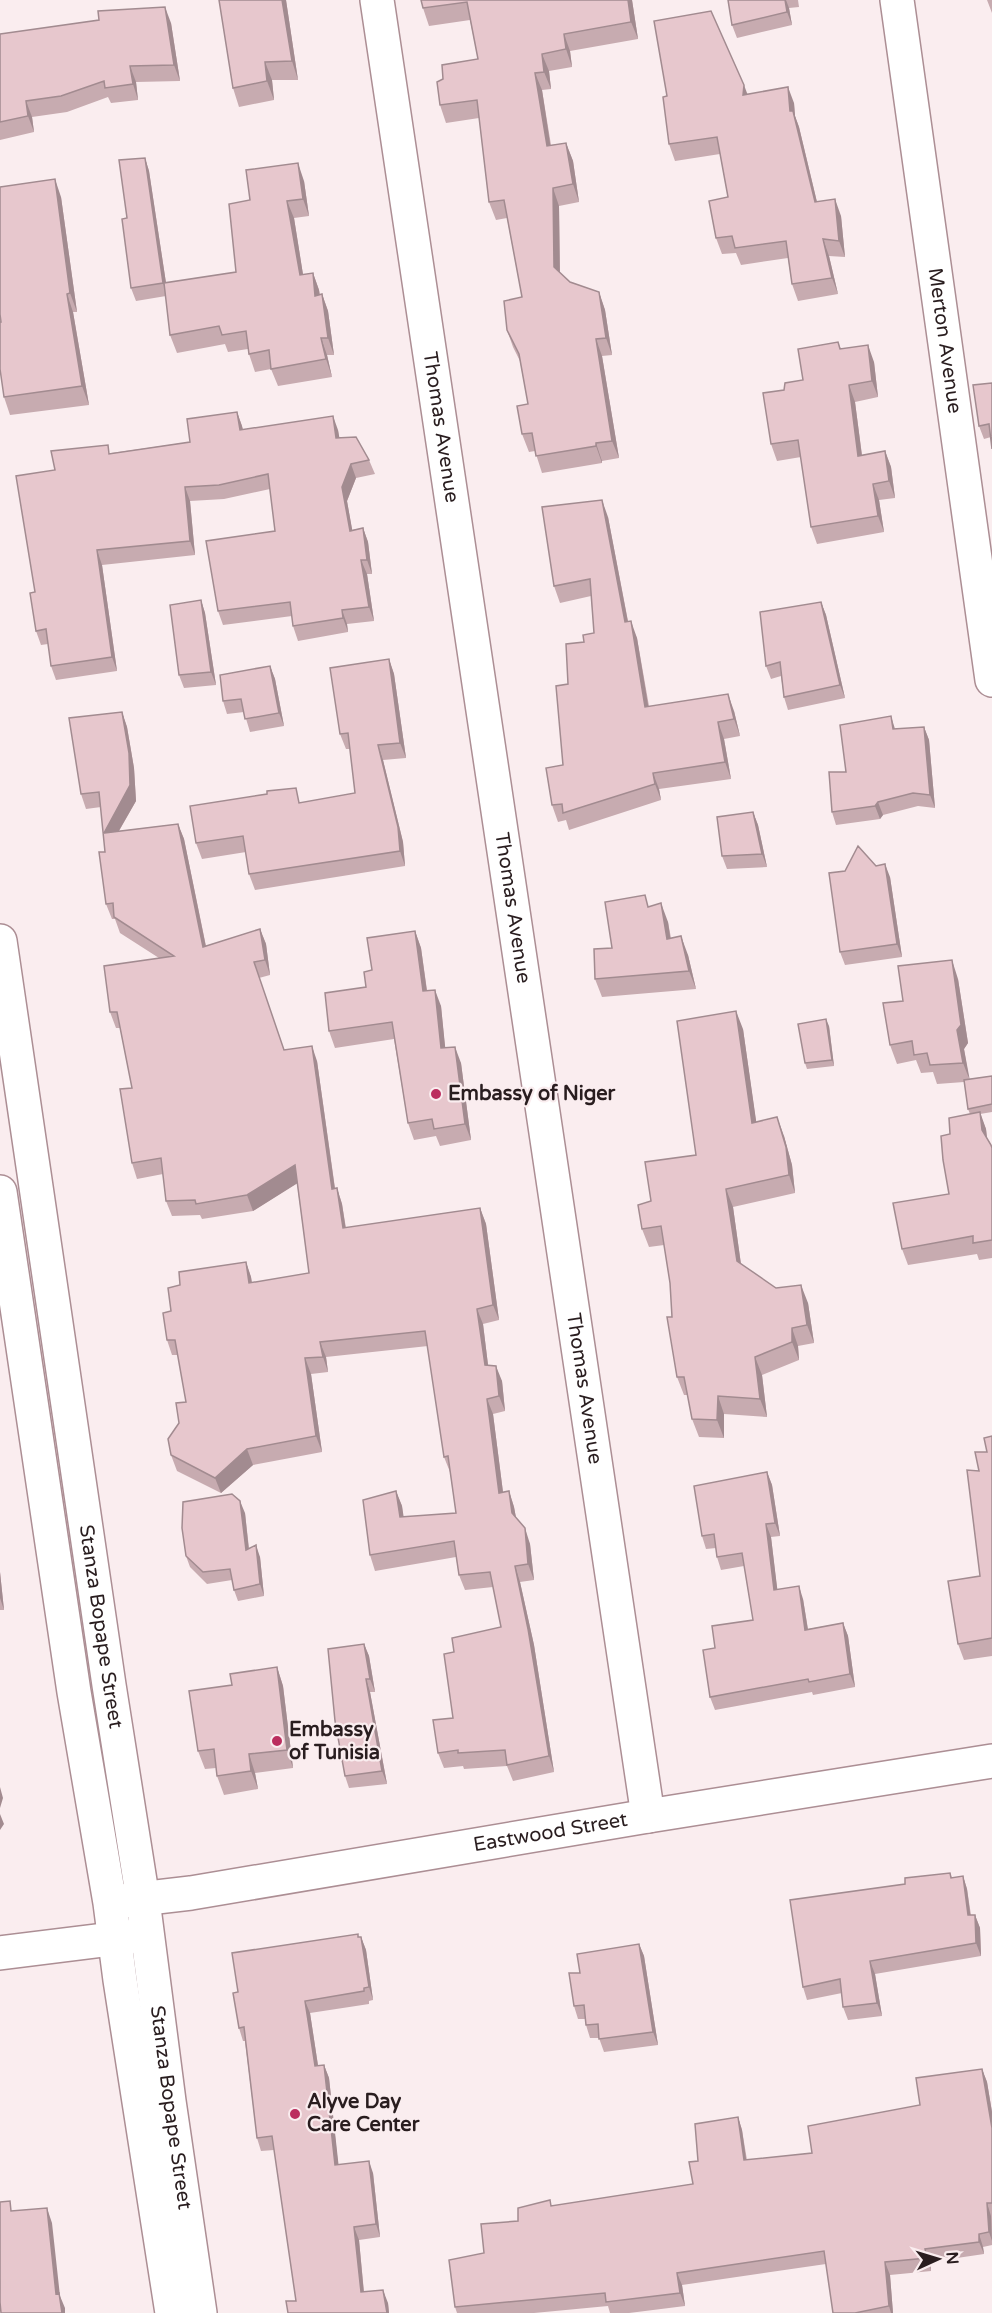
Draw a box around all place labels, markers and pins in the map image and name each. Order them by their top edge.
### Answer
place label: Embassy of Niger [448,1082,616,1106]
marker: Embassy of Niger [429,1087,443,1101]
place label: Embassy of Tunisia [289,1718,380,1765]
marker: Embassy of Tunisia [270,1734,284,1748]
place label: Alyve Day Care Center [307,2090,420,2137]
marker: Alyve Day Care Center [288,2107,302,2121]

